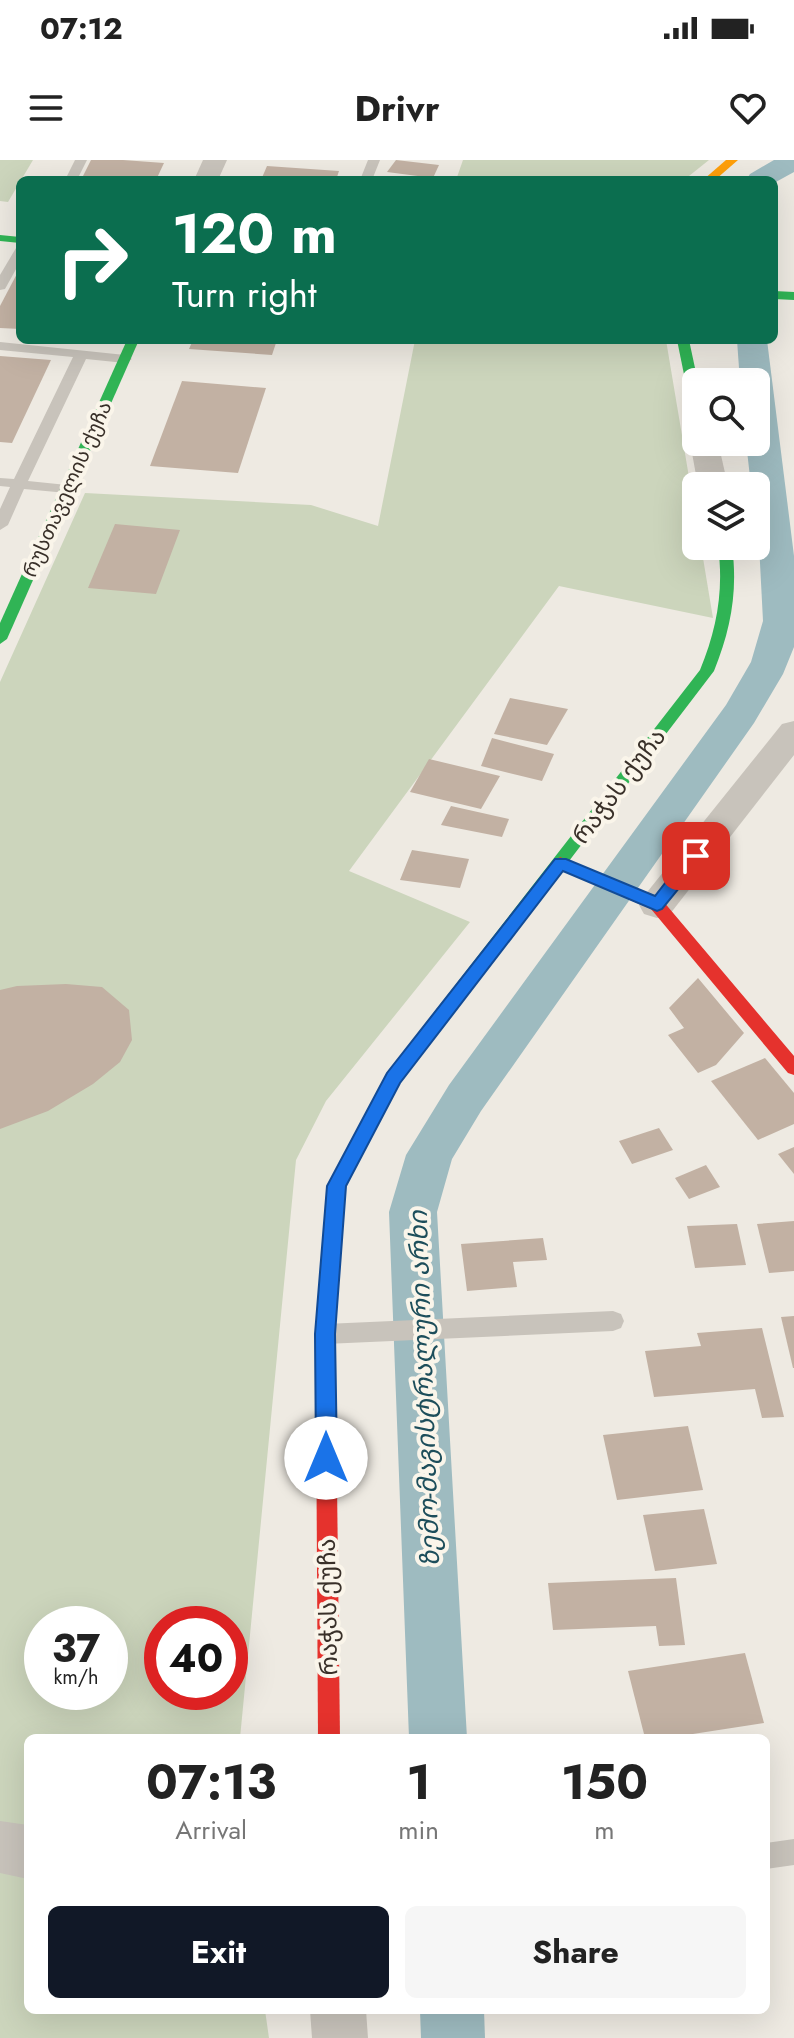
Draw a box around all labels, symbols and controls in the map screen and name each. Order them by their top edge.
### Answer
text: 07:12 [40,7,123,50]
text: Drivr [355,82,439,134]
icon: menu [24,86,68,130]
icon: heart [726,86,770,130]
text: 120 m [172,193,337,274]
icon: right [40,208,144,312]
text: Turn right [172,268,317,320]
map controls [682,368,770,560]
button: search [682,368,770,456]
street label: რუსთაველის ქუჩა [16,397,119,582]
button: layers [682,472,770,560]
street label: რაჭას ქუჩა [563,720,674,851]
pin [662,822,730,890]
icon: arrive [674,834,718,878]
water label: ზემო-მაგისტრალური არხი [399,1209,449,1568]
position arrow [284,1416,368,1500]
street label: რაჭას ქუჩა [309,1538,346,1676]
speed limit sign: 40 [144,1606,248,1710]
text: 37 [52,1619,100,1677]
text: km/h [53,1663,99,1692]
text: 07:13 [146,1748,276,1817]
text: 1 [406,1748,431,1817]
text: 150 [561,1748,648,1817]
text: Arrival [175,1811,247,1849]
text: min [398,1811,439,1849]
text: m [594,1811,615,1849]
button: Exit [48,1906,389,1998]
button: Share [405,1906,746,1998]

